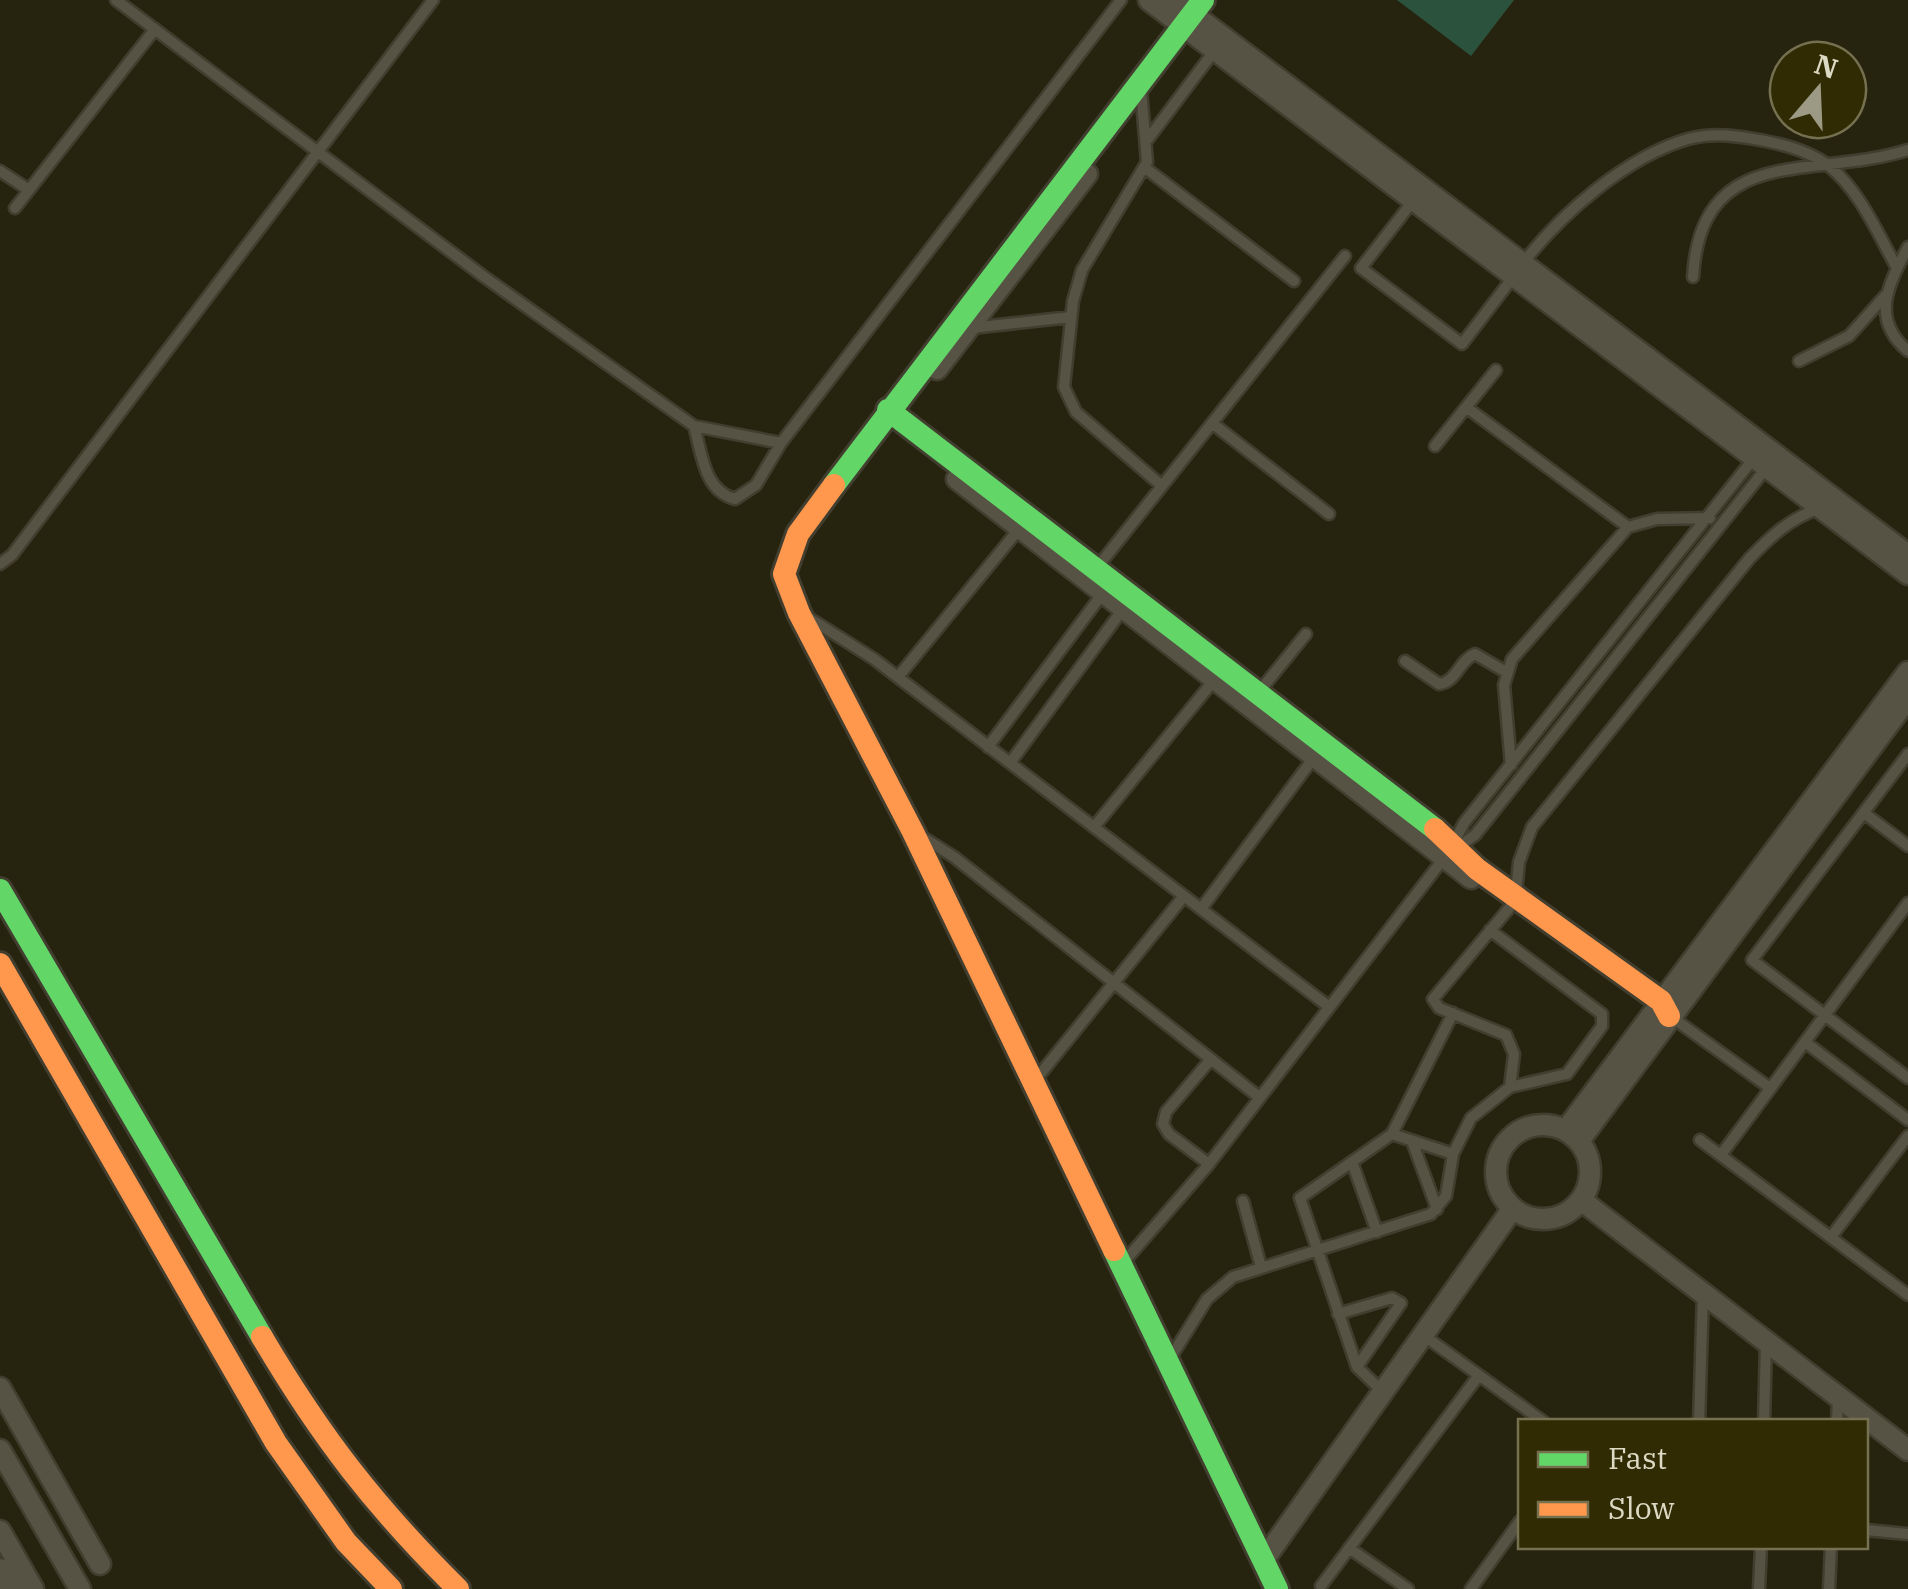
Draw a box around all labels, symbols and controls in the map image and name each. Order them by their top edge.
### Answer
north arrow [1768,40,1868,140]
text: N [1810,45,1843,87]
legend [1518,1419,1868,1549]
text: Fast [1608,1438,1667,1477]
text: Slow [1608,1488,1675,1527]

